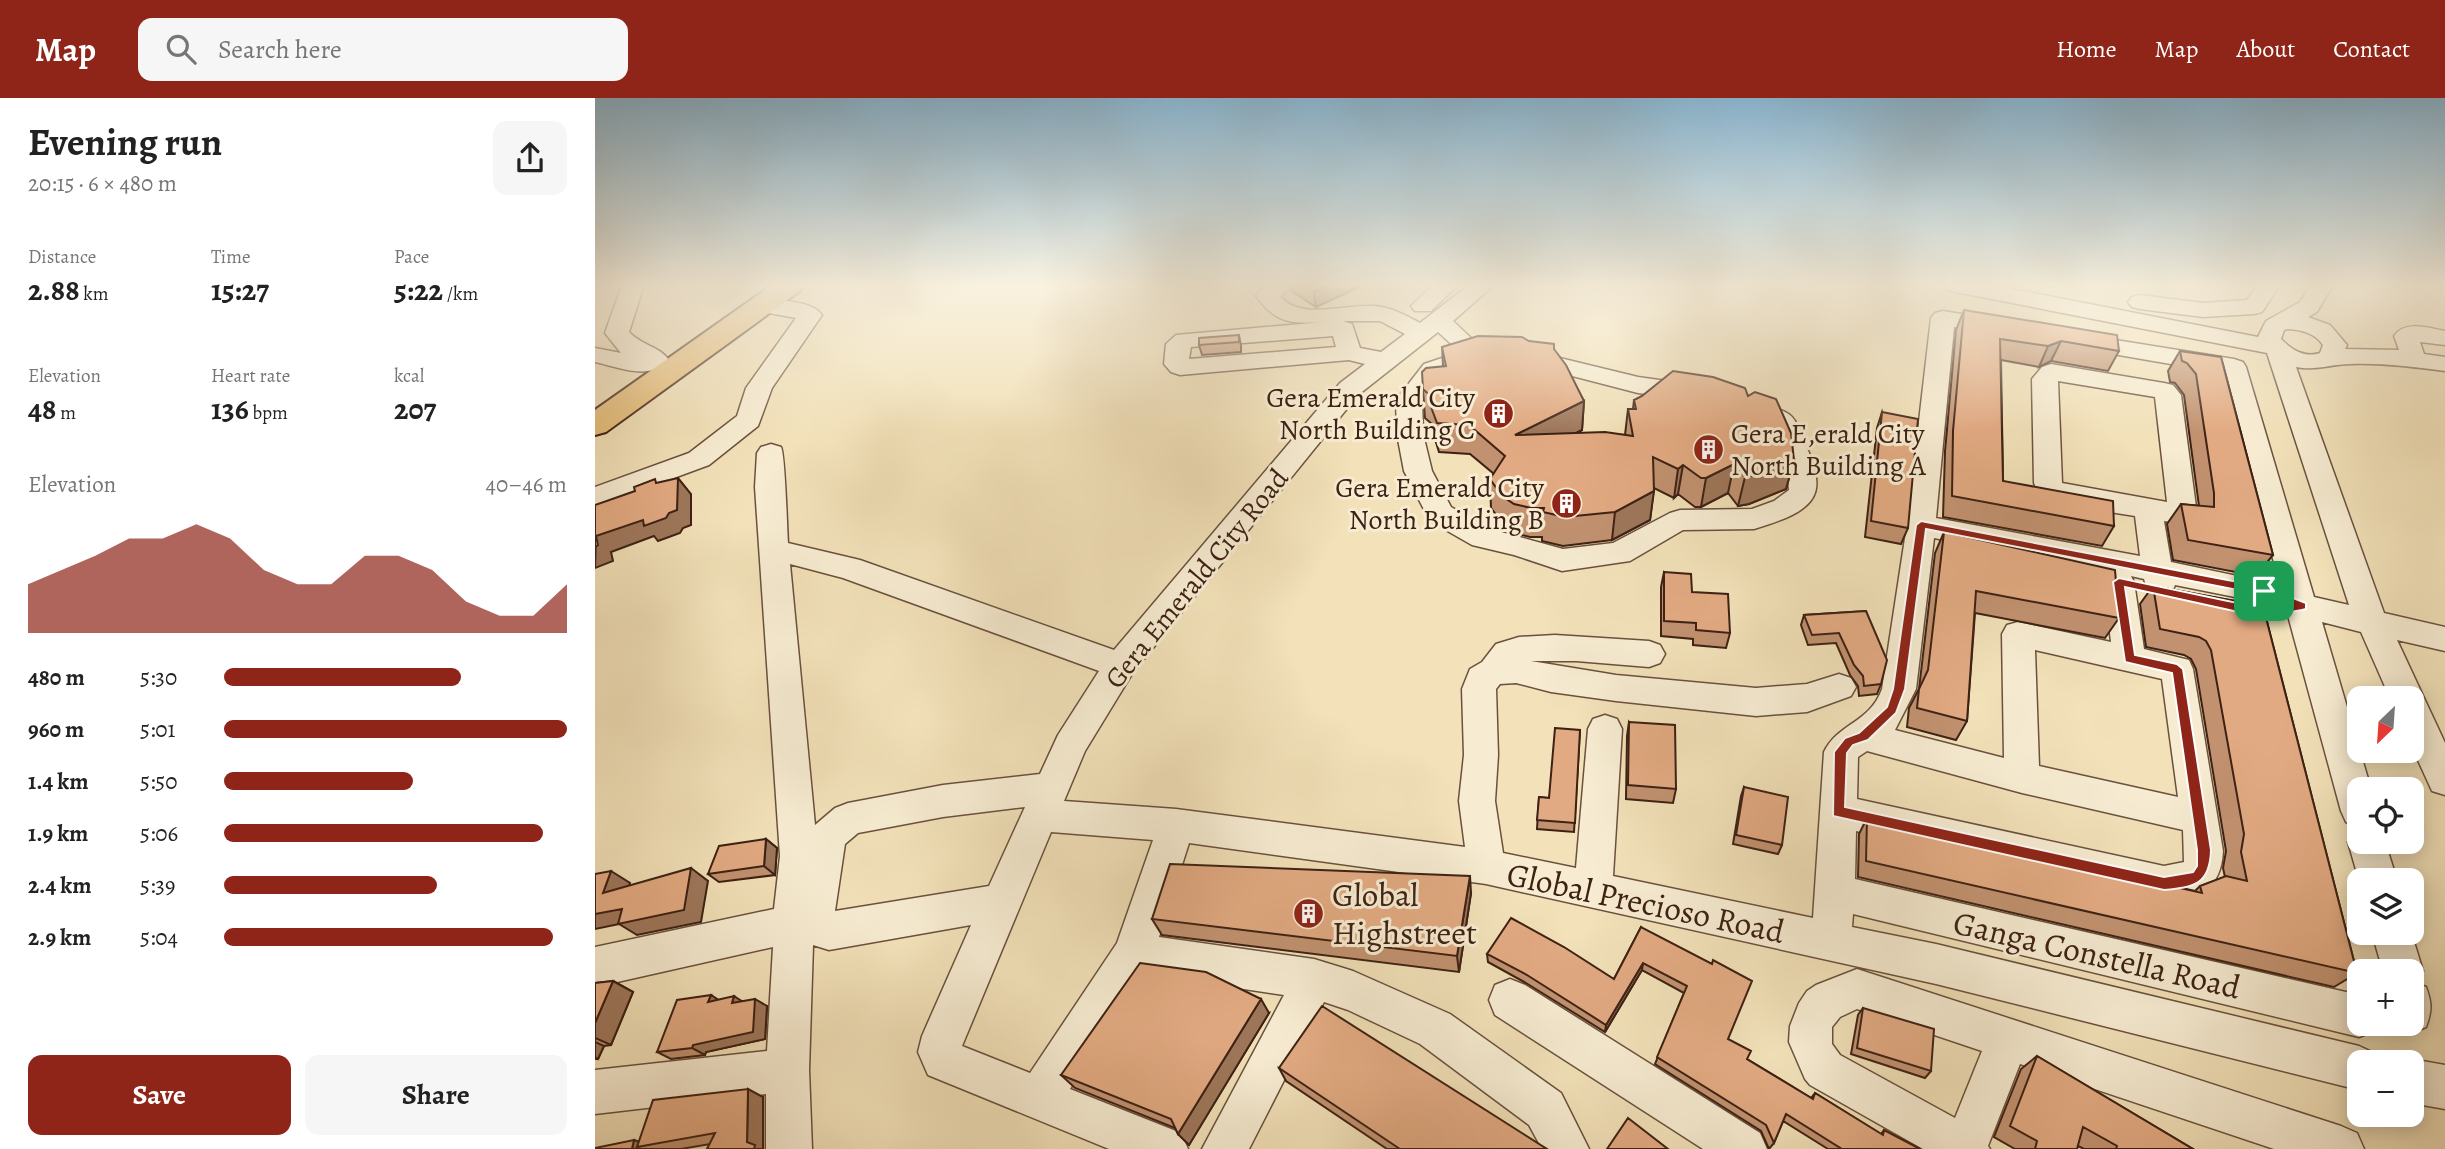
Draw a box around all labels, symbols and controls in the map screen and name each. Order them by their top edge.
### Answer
search box [138,18,628,81]
text: Map [35,27,96,72]
icon: search [162,30,200,68]
text: Search here [218,32,342,67]
text: Home [2056,33,2117,65]
text: Map [2155,33,2199,65]
text: About [2237,33,2295,65]
text: Contact [2333,33,2410,65]
text: Evening run [28,116,222,168]
button: share [493,121,567,195]
text: 20:15 · 6 × 480 m [28,168,177,199]
text: Distance [28,244,96,270]
text: Time [211,244,250,270]
text: Pace [394,244,429,270]
text: 2.88 [28,270,80,310]
text: 15:27 [211,270,269,310]
text: 5:22 [394,270,443,310]
text: km [80,281,109,307]
text: /km [443,281,478,307]
text: Elevation [28,363,101,389]
text: Heart rate [211,363,290,389]
text: kcal [394,363,424,389]
place label: Gera Emerald City North Building C [1266,379,1476,449]
text: 48 [28,389,57,429]
text: 136 [211,389,249,429]
text: 207 [394,389,436,429]
building icon: Gera Emerald City North Building C [1481,396,1515,430]
text: m [57,400,76,426]
text: bpm [249,400,288,426]
place label: Gera E,erald City North Building A [1731,415,1926,485]
building icon: Gera E,erald City North Building A [1691,432,1725,466]
street label: Gera Emerald City Road [1096,460,1298,697]
text: Elevation [28,469,116,500]
text: 40–46 m [486,469,567,500]
place label: Gera Emerald City North Building B [1335,469,1545,539]
building icon: Gera Emerald City North Building B [1550,486,1584,520]
pin [2234,561,2294,621]
icon: arrive [2245,572,2283,610]
text: 480 m [28,662,85,693]
text: 5:30 [140,662,177,693]
north arrow [2347,686,2424,763]
map controls [2347,686,2424,1127]
text: 960 m [28,714,84,745]
text: 5:01 [140,714,176,745]
text: 1.4 km [28,766,89,797]
text: 5:50 [140,766,178,797]
button: locate [2347,777,2424,854]
text: 1.9 km [28,818,88,849]
text: 5:06 [140,818,178,849]
street label: Global Precioso Road [1503,851,1789,954]
button: layers [2347,868,2424,945]
text: 2.4 km [28,870,91,901]
text: 5:39 [140,870,175,901]
place label: Global Highstreet [1332,872,1477,955]
building icon: Global Highstreet [1292,896,1326,930]
street label: Ganga Constella Road [1949,900,2245,1009]
text: 2.9 km [28,922,91,953]
text: 5:04 [140,922,178,953]
button: + [2347,959,2424,1036]
button: − [2347,1050,2424,1127]
button: Save [28,1055,291,1135]
button: Share [305,1055,567,1135]

